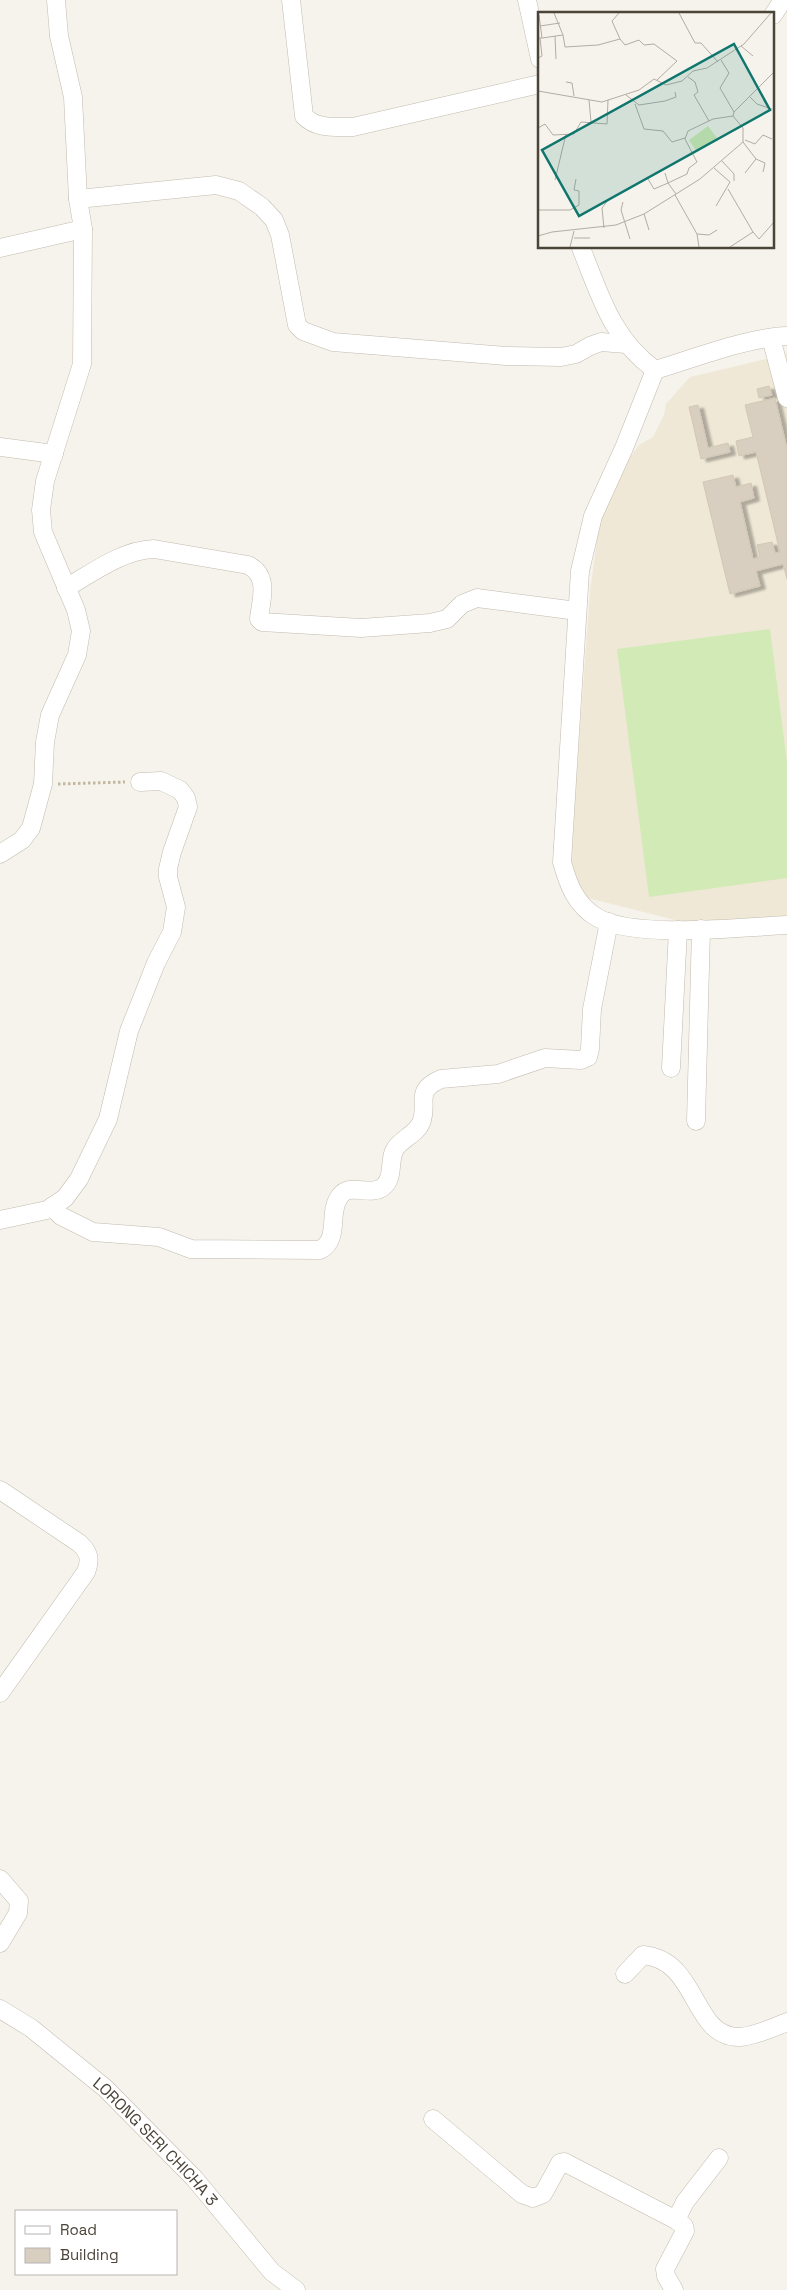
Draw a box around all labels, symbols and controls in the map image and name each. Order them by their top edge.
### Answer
inset map [538,12,774,249]
street label: LORONG SERI CHICHA 3 [89,2072,223,2210]
legend [15,2210,178,2275]
text: Road [60,2220,97,2239]
text: Building [60,2245,119,2264]

